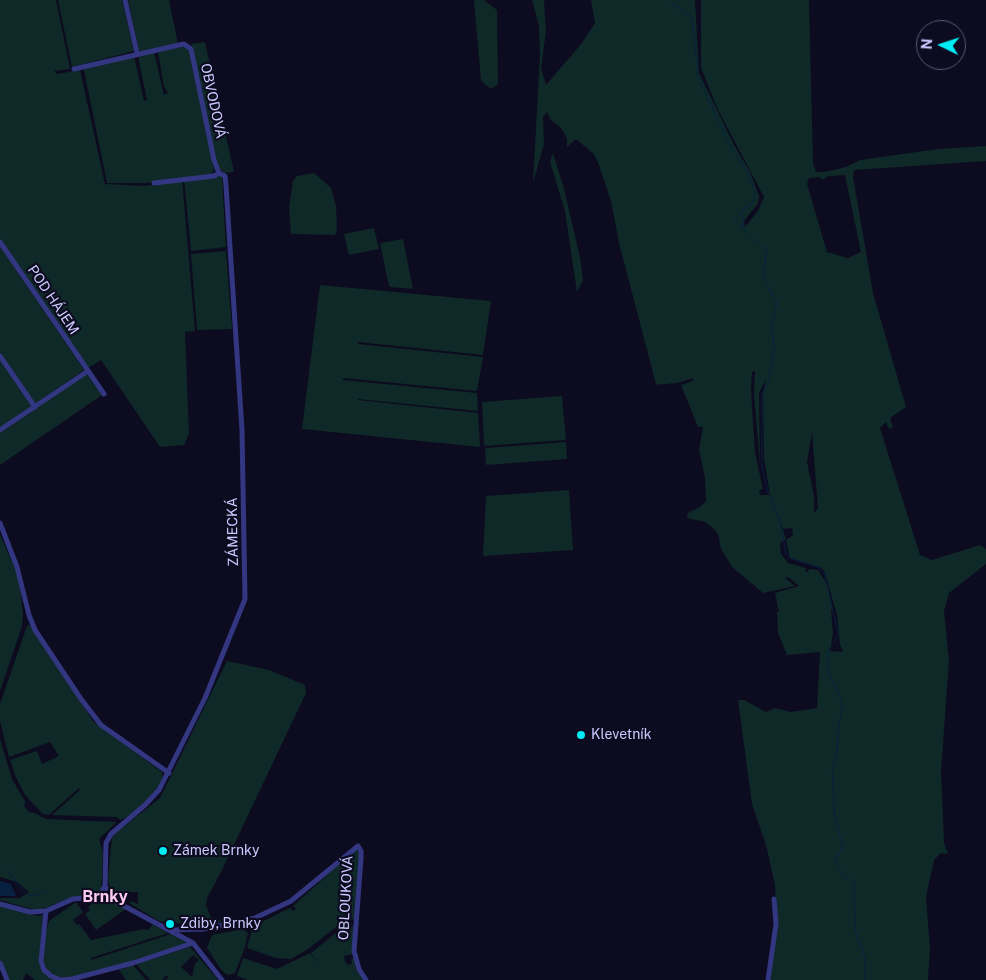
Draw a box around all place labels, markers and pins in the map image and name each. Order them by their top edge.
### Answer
place label: Klevetník [591,727,652,743]
marker: Klevetník [575,729,587,741]
place label: Zámek Brnky [173,843,260,859]
marker: Zámek Brnky [157,845,169,857]
place label: Zdiby, Brnky [180,916,261,932]
marker: Zdiby, Brnky [164,918,176,930]

